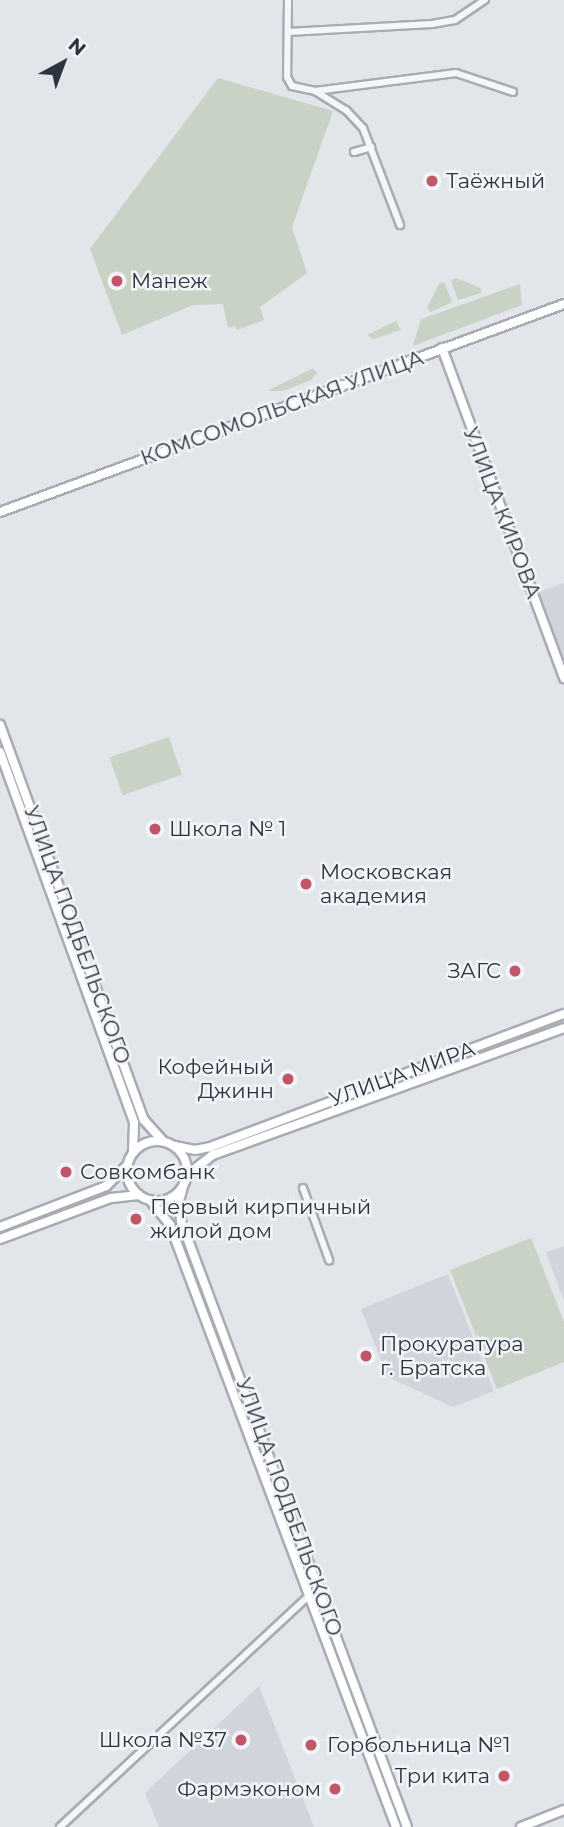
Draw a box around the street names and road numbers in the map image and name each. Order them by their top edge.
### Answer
street label: КОМСОМОЛЬСКАЯ УЛИЦА [137,345,427,471]
street label: УЛИЦА КИРОВА [458,424,546,602]
street label: УЛИЦА ПОДБЕЛЬСКОГО [18,802,136,1068]
street label: УЛИЦА МИРА [326,1036,478,1112]
street label: УЛИЦА ПОДБЕЛЬСКОГО [230,1374,348,1640]

